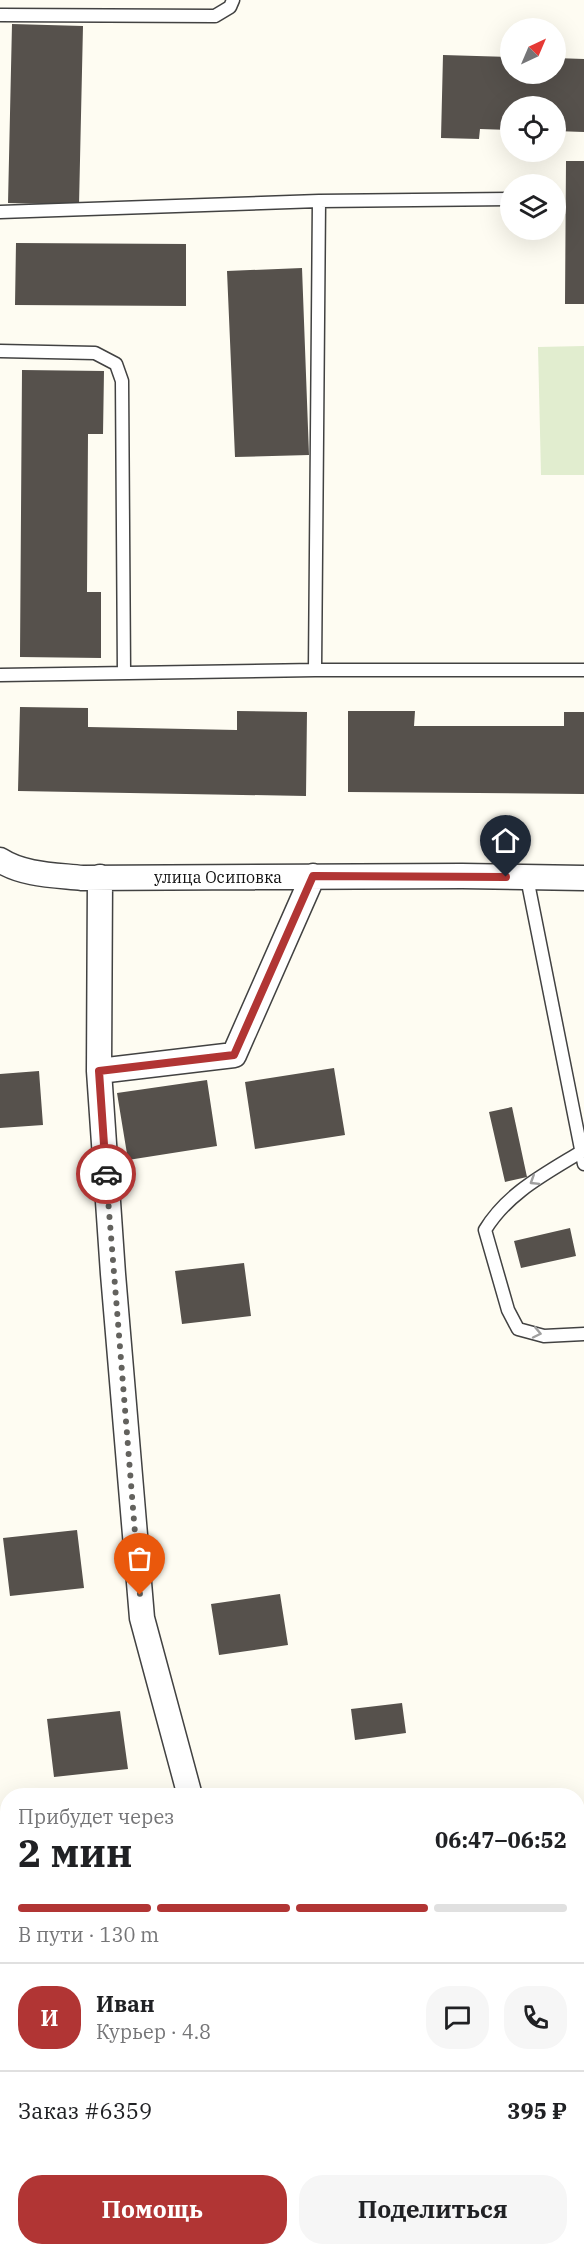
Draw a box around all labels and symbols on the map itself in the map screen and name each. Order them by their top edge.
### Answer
north arrow [500,18,566,84]
pin [480,815,531,877]
street label: улица Осиповка [154,867,282,887]
courier [76,1144,136,1204]
one-way arrow [530,1173,540,1185]
one-way arrow [531,1326,541,1339]
pin [114,1533,165,1595]

